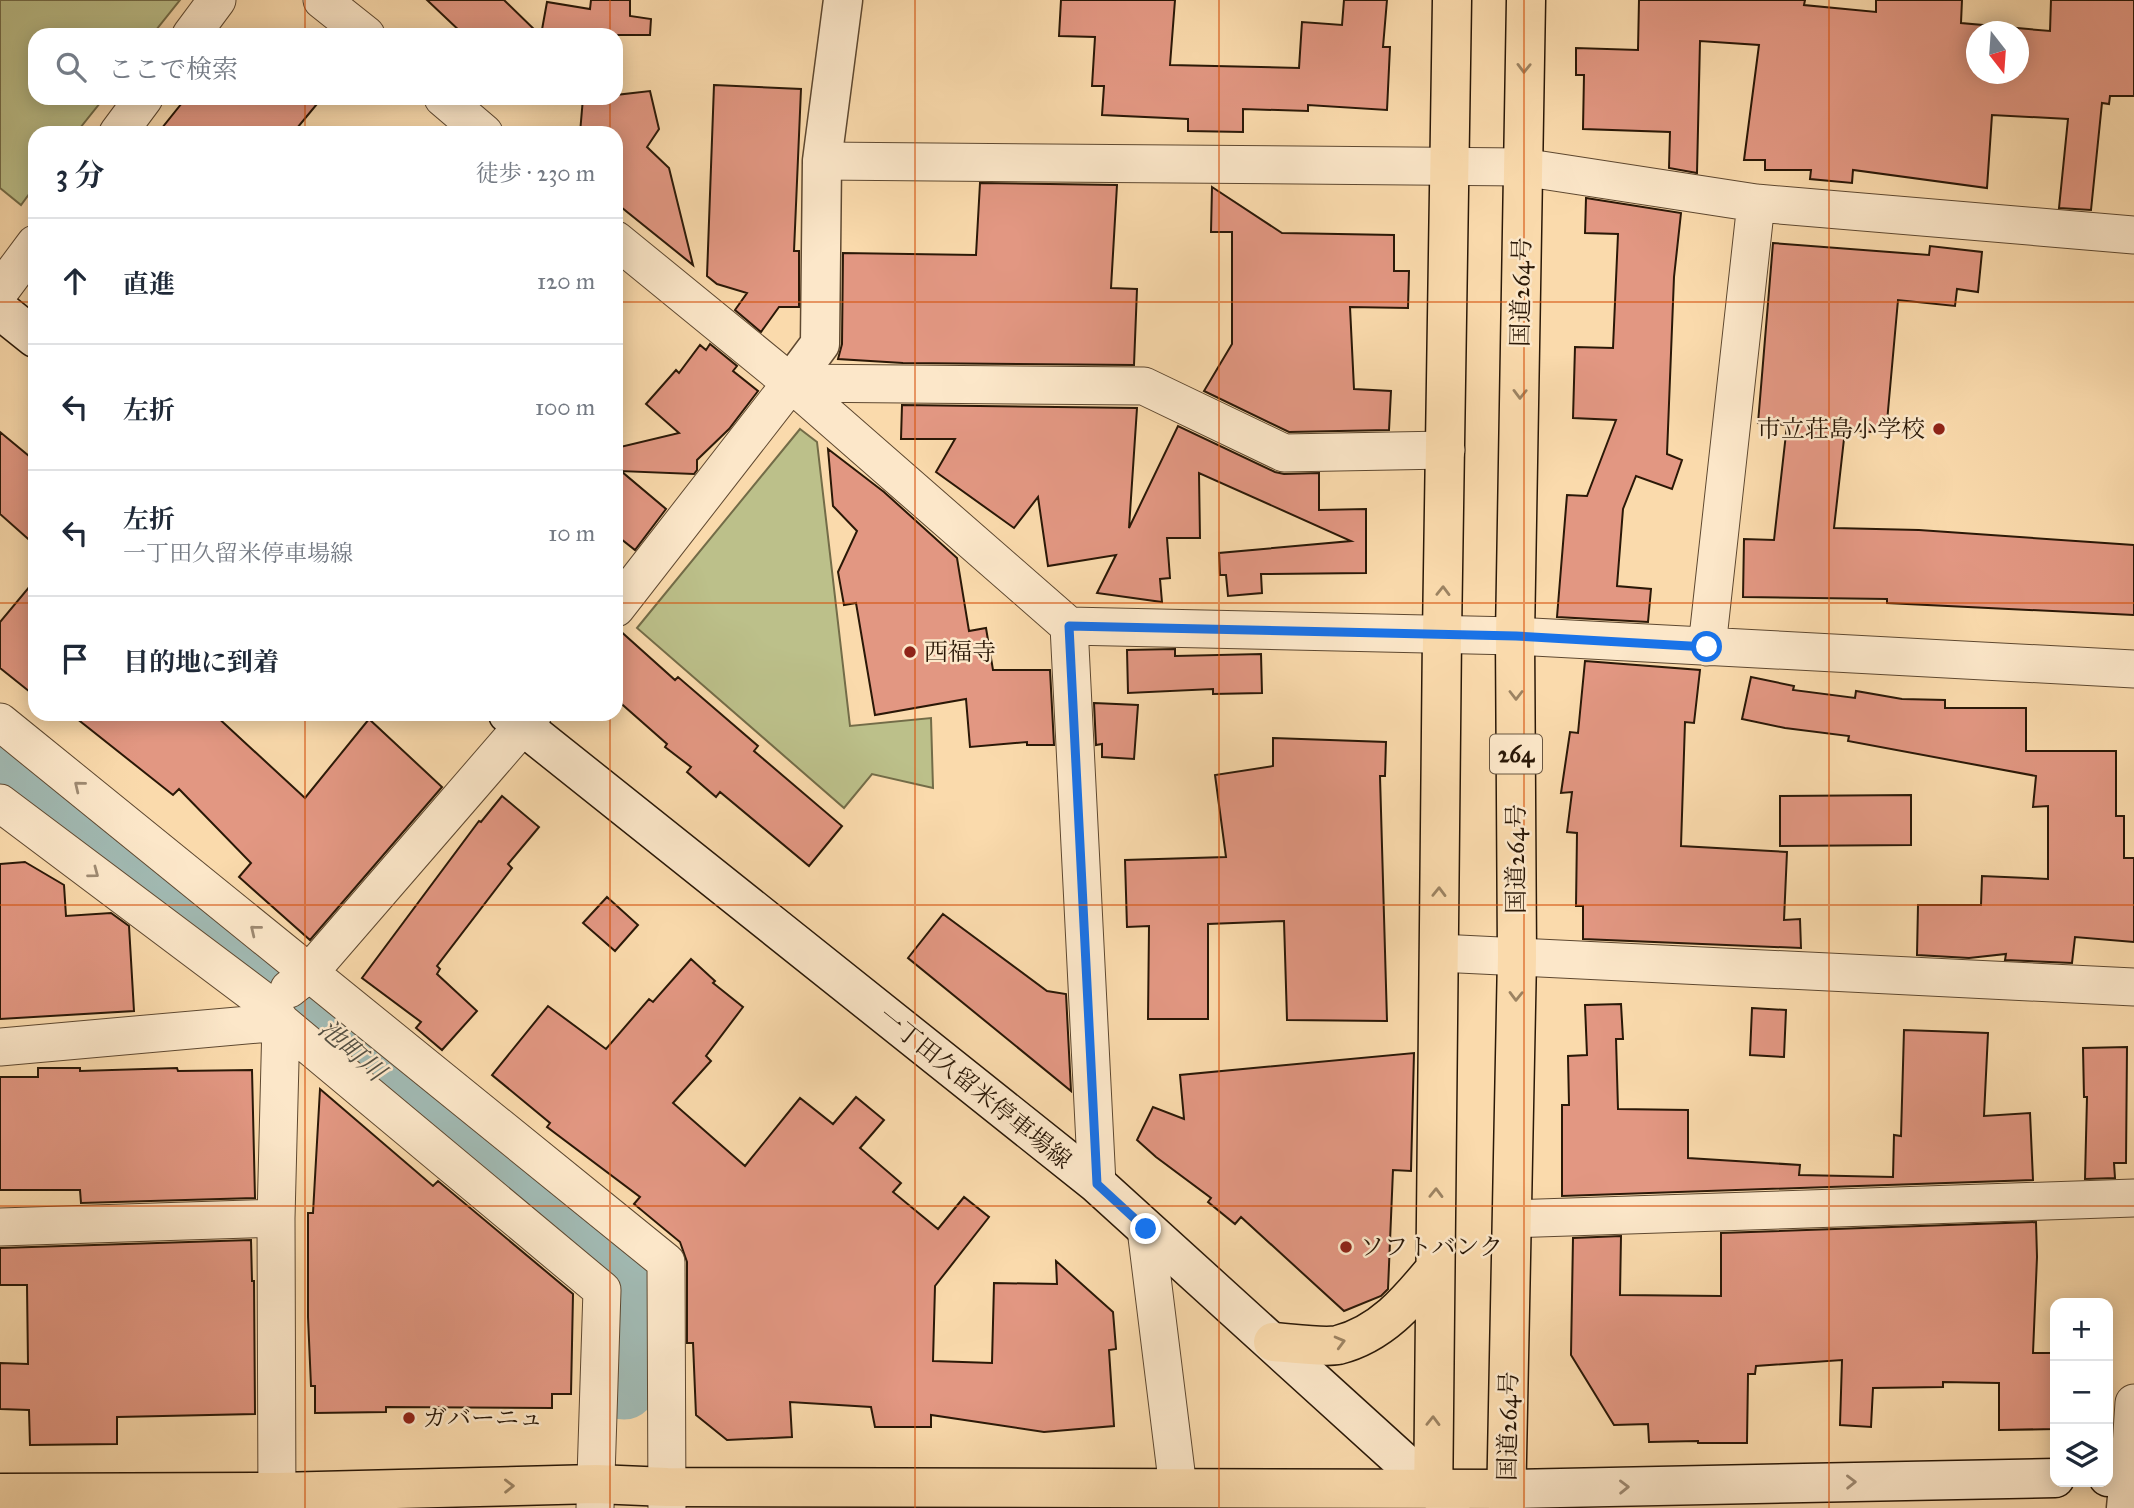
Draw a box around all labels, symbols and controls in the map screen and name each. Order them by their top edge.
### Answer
north arrow [1966,21,2029,84]
search box [28,28,623,105]
icon: search [52,48,90,86]
text: ここで検索 [108,53,238,85]
one-way arrow [1517,63,1532,74]
text: 3 分 [56,157,104,193]
text: 徒歩 · 230 m [476,159,595,187]
street label: 国道264号 [1505,237,1537,347]
icon: ahead [56,262,94,300]
text: 120 m [537,267,595,295]
text: 直進 [123,268,175,300]
icon: left [56,388,94,426]
one-way arrow [1512,389,1528,399]
text: 100 m [535,393,595,421]
text: 左折 [123,394,175,426]
place label: 市立荘島小学校 [1757,414,1925,444]
marker: 市立荘島小学校 [1931,421,1947,437]
text: 左折 [123,503,175,535]
icon: left [56,514,94,552]
text: 10 m [548,519,595,547]
text: 一丁田久留米停車場線 [123,539,353,567]
one-way arrow [1435,585,1451,596]
route start [1691,631,1722,662]
place label: 西福寺 [924,637,996,667]
icon: arrive [56,640,94,678]
marker: 西福寺 [902,644,918,660]
text: 目的地に到着 [123,646,279,678]
one-way arrow [1508,690,1524,700]
road number: 264 [1490,734,1542,774]
one-way arrow [74,782,86,795]
street label: 国道264号 [1501,804,1531,914]
one-way arrow [86,865,99,878]
one-way arrow [1432,886,1447,897]
one-way arrow [250,926,262,939]
one-way arrow [1508,991,1524,1001]
street label: 一丁田久留米停車場線 [872,1001,1078,1175]
water label: 池町川 [312,1012,394,1090]
one-way arrow [1428,1187,1444,1198]
route end [1130,1213,1161,1244]
place label: ソフトバンク [1360,1232,1503,1262]
marker: ソフトバンク [1338,1239,1354,1255]
map controls [2050,1298,2113,1487]
button: + [2050,1298,2113,1361]
one-way arrow [1334,1336,1346,1350]
button: − [2050,1361,2113,1424]
street label: 国道264号 [1492,1371,1524,1481]
place label: ガバーニュ [423,1403,543,1433]
marker: ガバーニュ [401,1410,417,1426]
one-way arrow [1426,1415,1441,1426]
button: layers [2050,1424,2113,1487]
one-way arrow [1846,1474,1857,1490]
one-way arrow [504,1478,515,1494]
one-way arrow [1618,1479,1629,1494]

